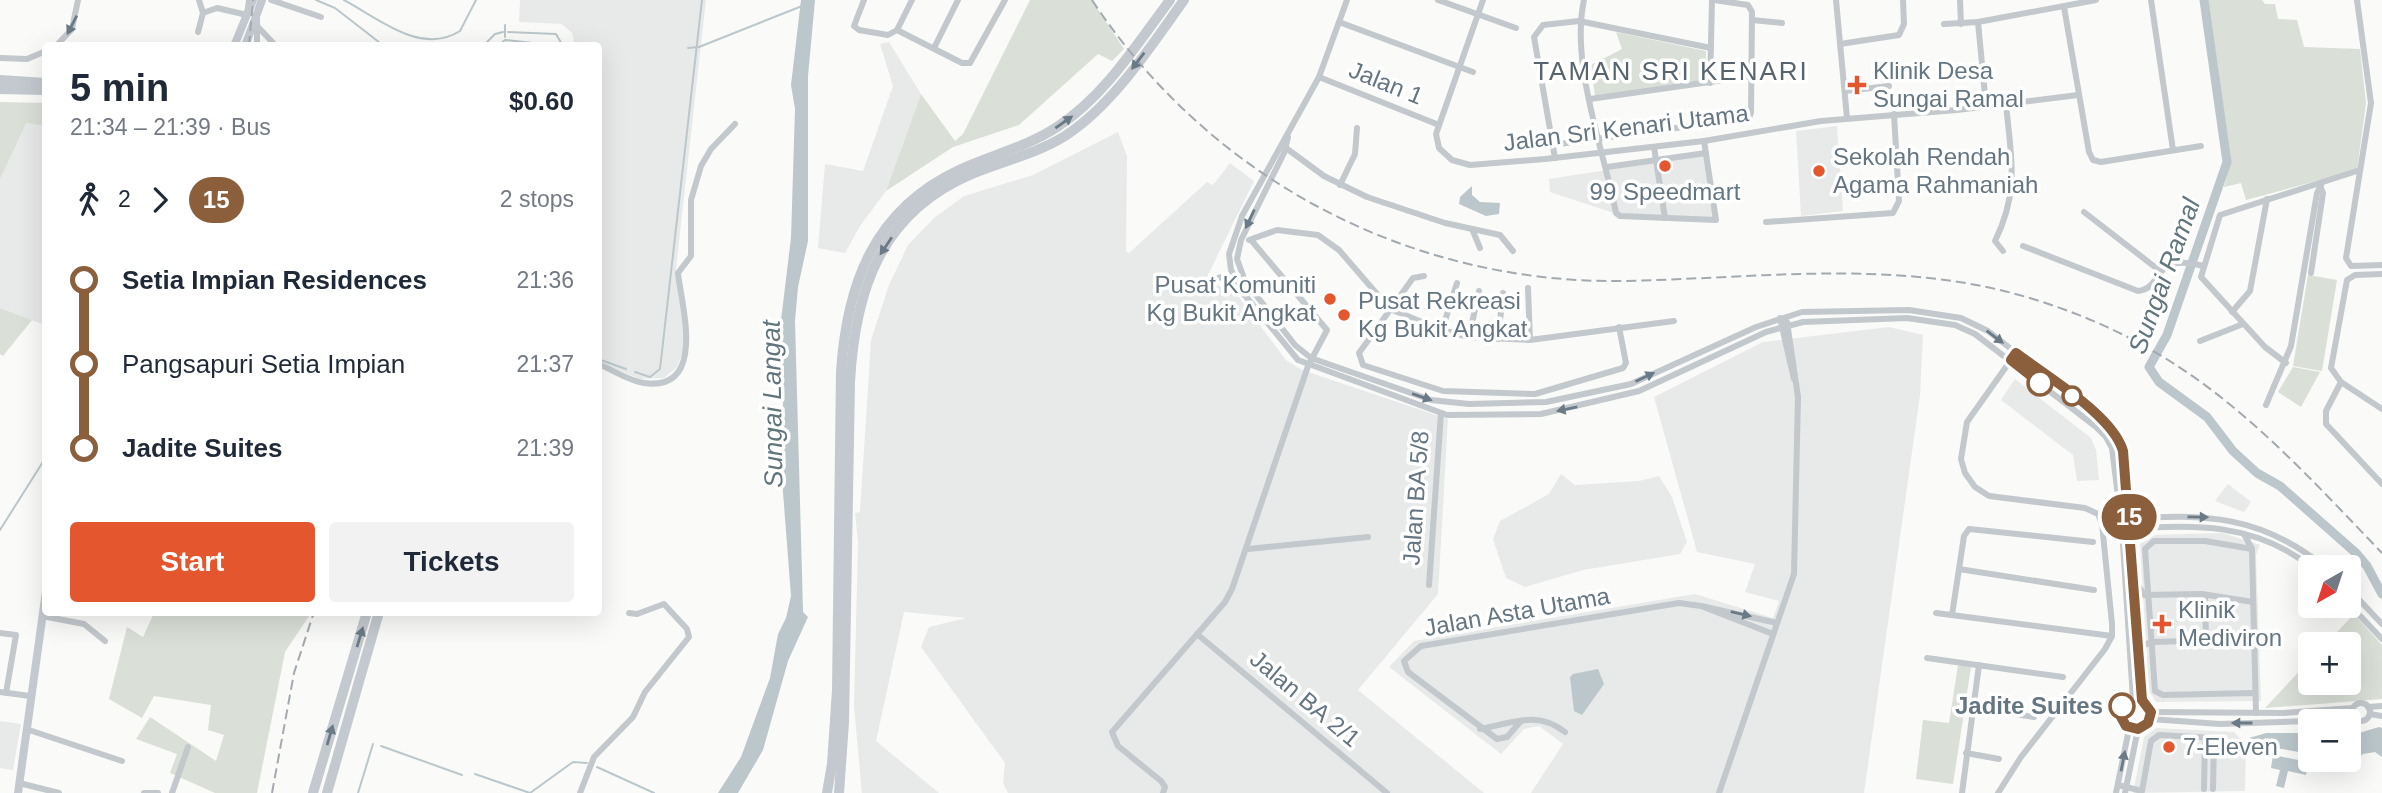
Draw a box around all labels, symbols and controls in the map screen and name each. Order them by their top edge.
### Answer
one-way arrow [66,15,77,35]
one-way arrow [1131,52,1145,70]
street label: Jalan 1 [1345,56,1427,110]
district label: TAMAN SRI KENARI [1533,56,1809,86]
place label: Klinik Desa Sungai Ramal [1873,57,2024,112]
text: 5 min [70,67,169,109]
marker: Klinik Desa Sungai Ramal [1847,75,1867,95]
text: $0.60 [509,86,574,116]
street label: Jalan Sri Kenari Utama [1502,99,1751,156]
text: 21:34 – 21:39 · Bus [70,114,271,140]
one-way arrow [1055,115,1073,129]
place label: Sekolah Rendah Agama Rahmaniah [1833,143,2038,198]
marker: 99 Speedmart [1657,158,1673,174]
marker: Sekolah Rendah Agama Rahmaniah [1811,163,1827,179]
place label: 99 Speedmart [1590,178,1741,205]
icon: walk [70,181,108,219]
icon: forward [141,181,179,219]
text: 2 [118,186,131,212]
text: 15 [203,186,230,213]
text: 2 stops [500,186,574,212]
water label: Sungai Ramal [2122,193,2206,358]
one-way arrow [1245,209,1256,229]
one-way arrow [879,236,892,255]
text: Setia Impian Residences [122,265,427,295]
text: 21:36 [516,267,574,293]
place label: Pusat Komuniti Kg Bukit Angkat [1147,271,1316,326]
place label: Pusat Rekreasi Kg Bukit Angkat [1358,287,1528,342]
marker: Pusat Komuniti Kg Bukit Angkat [1322,291,1338,307]
marker: Pusat Rekreasi Kg Bukit Angkat [1336,307,1352,323]
water label: Sungai Langat [756,318,788,488]
one-way arrow [1986,329,2004,343]
text: Pangsapuri Setia Impian [122,349,405,379]
text: 21:37 [516,351,574,377]
unlabelled marker [2027,370,2053,396]
one-way arrow [1635,371,1655,383]
unlabelled marker [2062,386,2082,406]
one-way arrow [1412,392,1433,403]
one-way arrow [1556,404,1578,415]
street label: Jalan BA 5/8 [1397,430,1434,566]
text: Jadite Suites [122,433,282,463]
text: 21:39 [516,435,574,461]
line badge: 15 [2098,494,2160,540]
text: 15 [2116,503,2142,530]
one-way arrow [2187,511,2209,523]
button: Start [70,522,315,602]
button: Tickets [329,522,574,602]
north arrow [2298,555,2361,618]
map controls [2298,555,2361,772]
street label: Jalan Asta Utama [1422,582,1613,641]
place label: Klinik Mediviron [2178,596,2282,651]
one-way arrow [1730,608,1752,619]
marker: Klinik Mediviron [2152,614,2172,634]
one-way arrow [355,626,365,647]
button: + [2298,632,2361,695]
street label: Jalan BA 2/1 [1245,645,1366,752]
place label: Jadite Suites [1955,692,2103,719]
marker: Jadite Suites [2109,693,2135,719]
button: − [2298,709,2361,772]
one-way arrow [2231,718,2253,729]
one-way arrow [326,724,336,745]
place label: 7-Eleven [2183,733,2278,760]
marker: 7-Eleven [2161,739,2177,755]
one-way arrow [2118,750,2129,772]

